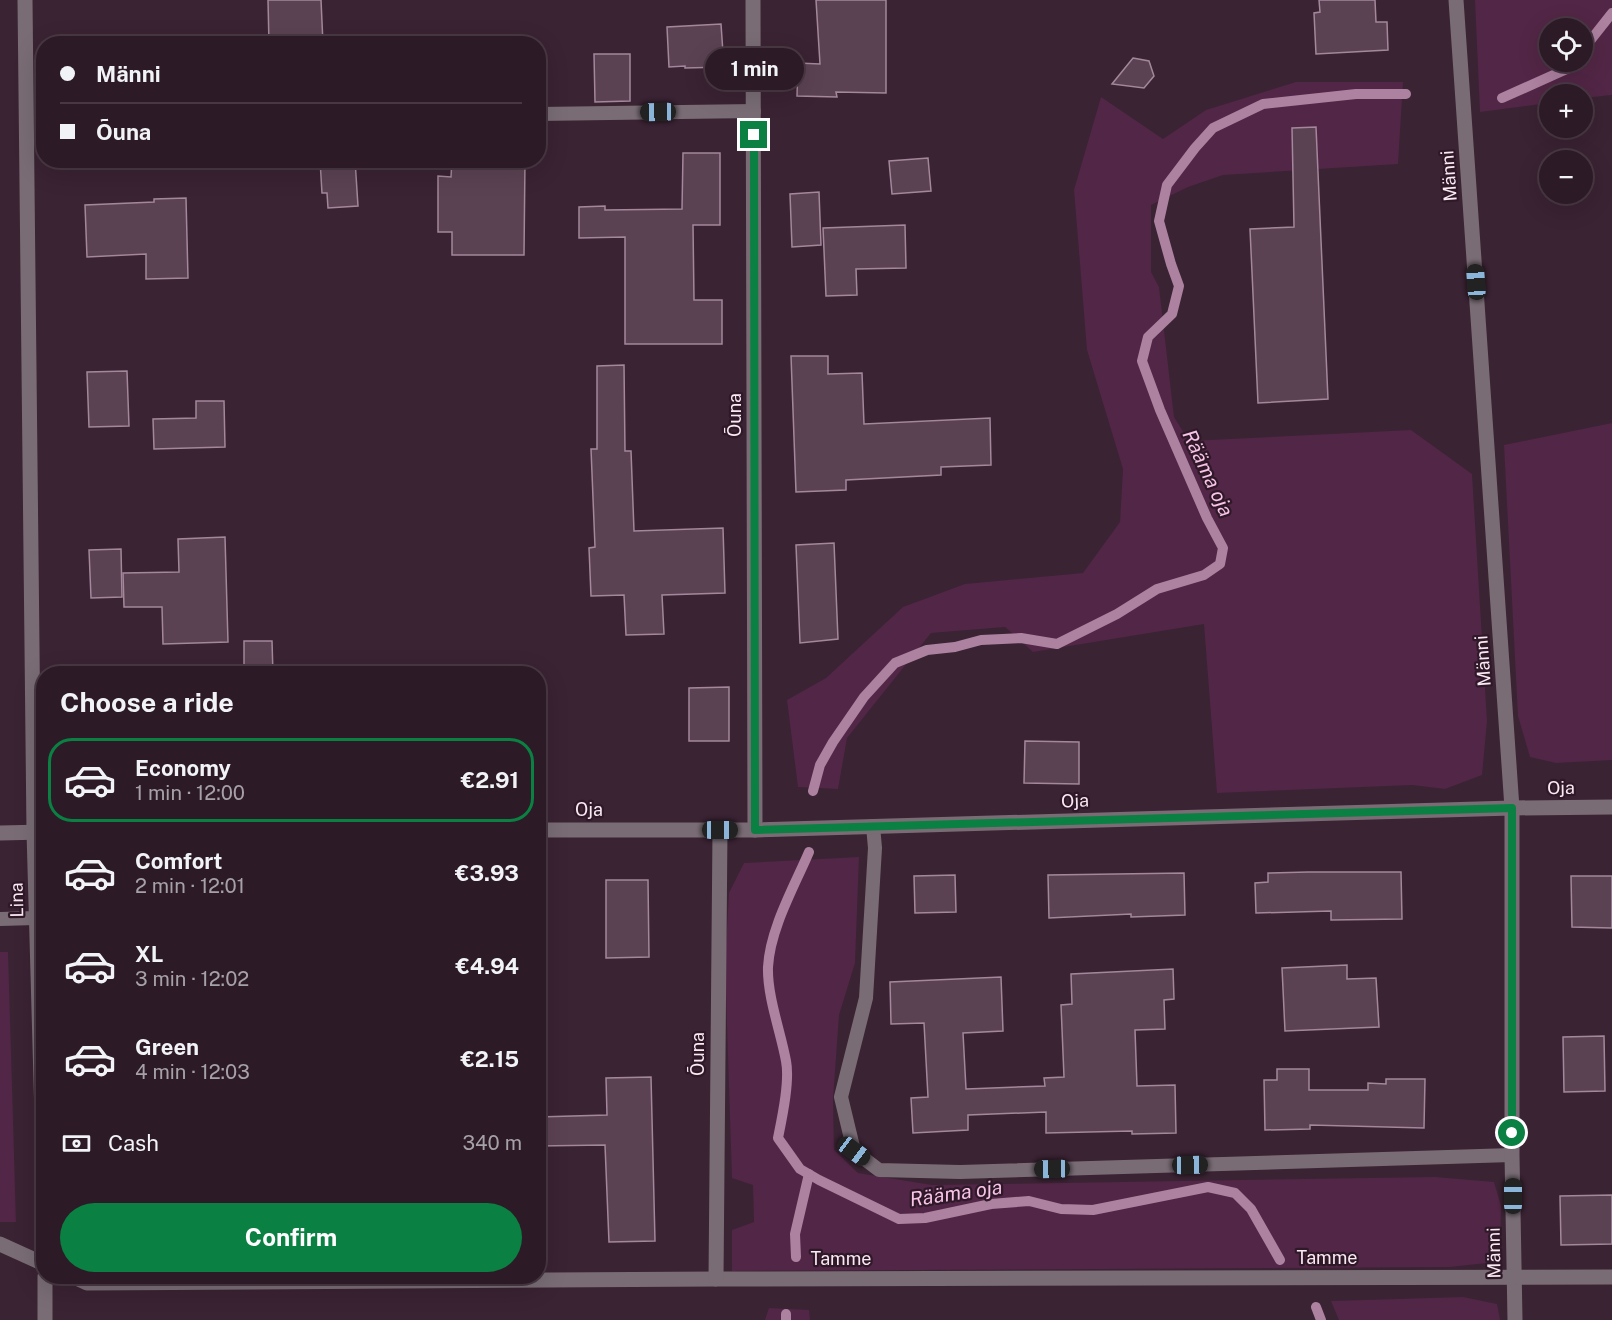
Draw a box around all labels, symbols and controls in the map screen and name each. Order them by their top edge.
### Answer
map controls [1539,18,1593,204]
button: locate [1539,18,1593,72]
callout: 1 min [704,48,804,90]
text: 1 min [730,57,779,81]
text: Männi [96,61,161,87]
button: + [1539,84,1593,138]
car [640,103,676,121]
text: Õuna [96,119,151,145]
route end [740,121,767,148]
street label: Männi [1436,150,1461,202]
button: − [1539,150,1593,204]
car [1466,263,1486,301]
street label: Õuna [723,393,745,437]
water label: Rääma oja [1177,426,1239,520]
street label: Männi [1470,635,1495,687]
text: Choose a ride [60,686,234,718]
icon: car [63,753,117,807]
text: Economy [135,755,231,781]
text: €2.91 [461,767,519,793]
street label: Oja [1547,777,1575,798]
text: 1 min · 12:00 [135,781,245,805]
street label: Oja [1061,790,1089,811]
street label: Oja [575,799,603,820]
car [702,821,738,839]
icon: car [63,846,117,900]
text: Comfort [135,848,222,874]
text: €3.93 [455,860,519,886]
text: 2 min · 12:01 [135,874,245,898]
street label: Lina [6,882,27,918]
icon: car [63,939,117,993]
text: XL [135,941,163,967]
text: €4.94 [455,953,519,979]
text: 3 min · 12:02 [135,967,249,991]
icon: car [63,1032,117,1086]
street label: Õuna [686,1032,708,1076]
text: Green [135,1034,199,1060]
text: €2.15 [461,1046,519,1072]
text: 4 min · 12:03 [135,1060,250,1084]
route start [1498,1119,1525,1146]
icon: cash [60,1127,93,1160]
text: Cash [108,1130,159,1156]
text: 340 m [462,1131,522,1155]
car [834,1133,874,1169]
car [1172,1156,1208,1174]
car [1034,1160,1070,1178]
water label: Rääma oja [908,1175,1004,1211]
car [1504,1178,1522,1214]
button: Confirm [60,1203,522,1272]
street label: Männi [1483,1227,1504,1279]
street label: Tamme [1297,1247,1357,1268]
street label: Tamme [811,1248,871,1269]

